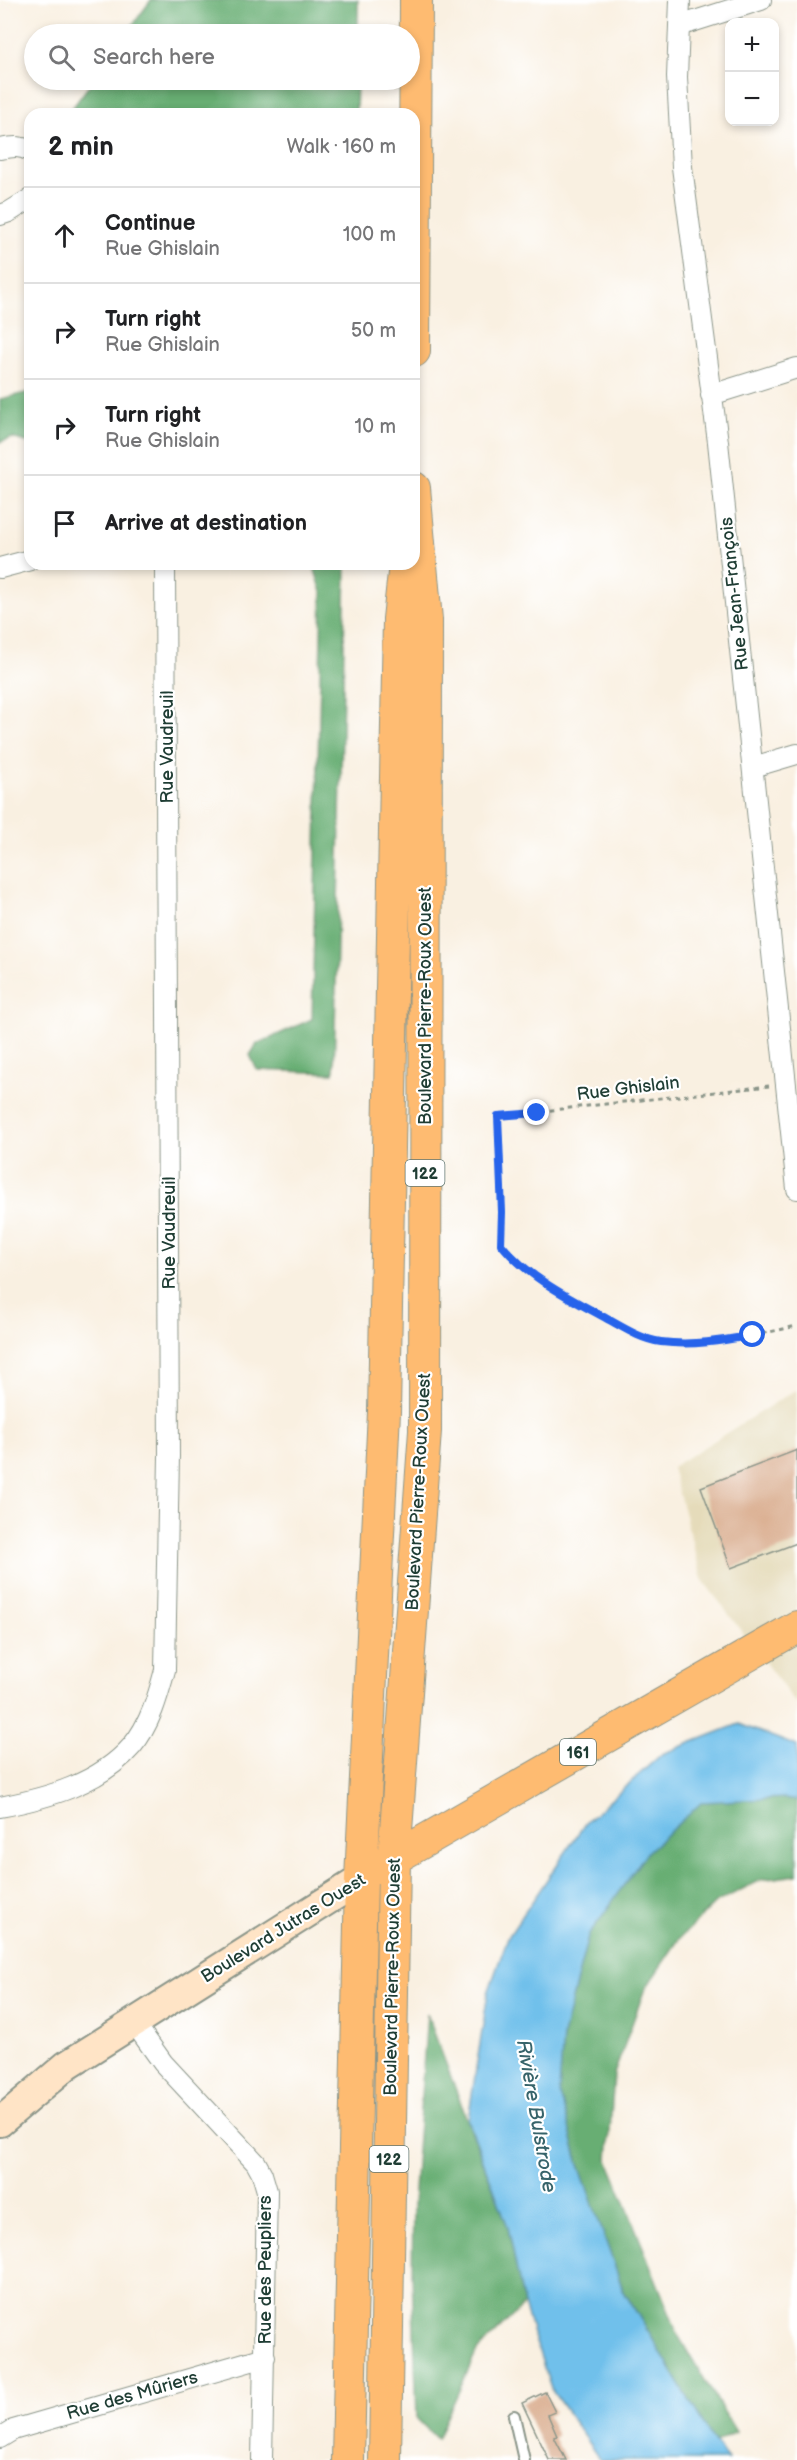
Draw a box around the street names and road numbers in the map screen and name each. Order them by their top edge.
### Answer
street label: Rue Jean-François [716,516,753,672]
street label: Rue Vaudreuil [157,690,178,804]
street label: Boulevard Pierre-Roux Ouest [415,887,436,1125]
street label: Rue Ghislain [575,1072,681,1105]
road number: 122 [406,1160,444,1186]
street label: Rue Vaudreuil [159,1176,180,1290]
street label: Boulevard Pierre-Roux Ouest [402,1372,435,1611]
road number: 161 [560,1739,596,1765]
street label: Boulevard Pierre-Roux Ouest [380,1857,405,2096]
street label: Boulevard Jutras Ouest [197,1869,370,1988]
road number: 122 [370,2146,408,2172]
street label: Rue des Peupliers [255,2195,276,2345]
street label: Rue des Mûriers [64,2367,200,2424]

